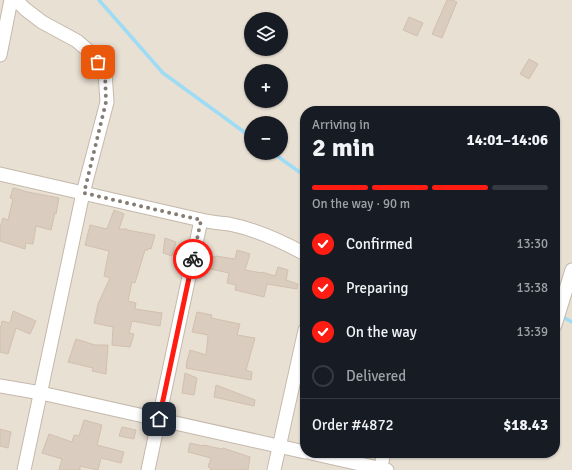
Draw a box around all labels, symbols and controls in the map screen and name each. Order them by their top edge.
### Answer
map controls [244,12,288,160]
button: layers [244,12,288,56]
pin [81,45,115,79]
icon: bag [87,51,109,73]
button: + [244,64,288,108]
button: − [244,116,288,160]
text: Arriving in [312,117,370,133]
text: 14:01–14:06 [467,131,548,149]
text: 2 min [312,132,375,164]
text: On the way · 90 m [312,196,410,212]
icon: check [312,233,334,255]
text: Confirmed [346,235,413,253]
text: 13:30 [516,236,548,252]
courier [173,239,213,279]
icon: bike [182,248,204,270]
icon: check [312,277,334,299]
text: Preparing [346,279,409,297]
text: 13:38 [516,280,548,296]
icon: check [312,321,334,343]
text: On the way [346,323,417,341]
text: 13:39 [516,324,548,340]
text: Delivered [346,367,406,385]
pin [142,402,176,436]
icon: home [148,408,170,430]
text: Order #4872 [312,416,394,434]
text: $18.43 [503,416,548,434]

